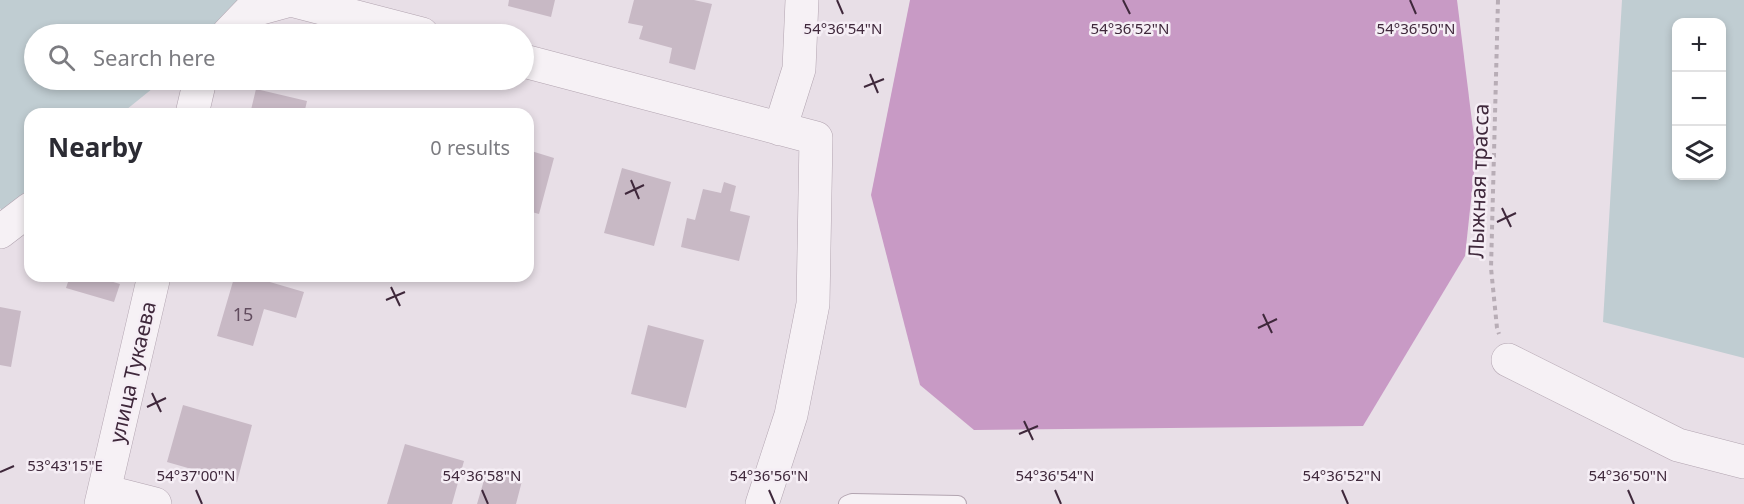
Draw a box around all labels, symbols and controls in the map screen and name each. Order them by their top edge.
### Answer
text: 54°36'54"N [804,18,882,38]
text: 54°36'52"N [1091,18,1169,38]
text: 54°36'50"N [1377,18,1455,38]
map controls [1672,18,1726,180]
button: + [1672,18,1726,72]
search box [24,24,534,90]
icon: search [45,41,78,74]
text: Search here [93,42,215,72]
button: − [1672,72,1726,126]
street label: Лыжная трасса [1461,103,1495,259]
button: layers [1672,126,1726,180]
text: Nearby [48,129,143,165]
text: 0 results [430,134,510,161]
street label: улица Тукаева [102,298,162,446]
house number: 15 [233,302,253,326]
text: 53°43'15"E [27,455,103,475]
text: 54°37'00"N [157,465,235,485]
text: 54°36'58"N [443,465,521,485]
text: 54°36'56"N [730,465,808,485]
text: 54°36'54"N [1016,465,1094,485]
text: 54°36'52"N [1303,465,1381,485]
text: 54°36'50"N [1589,465,1667,485]

